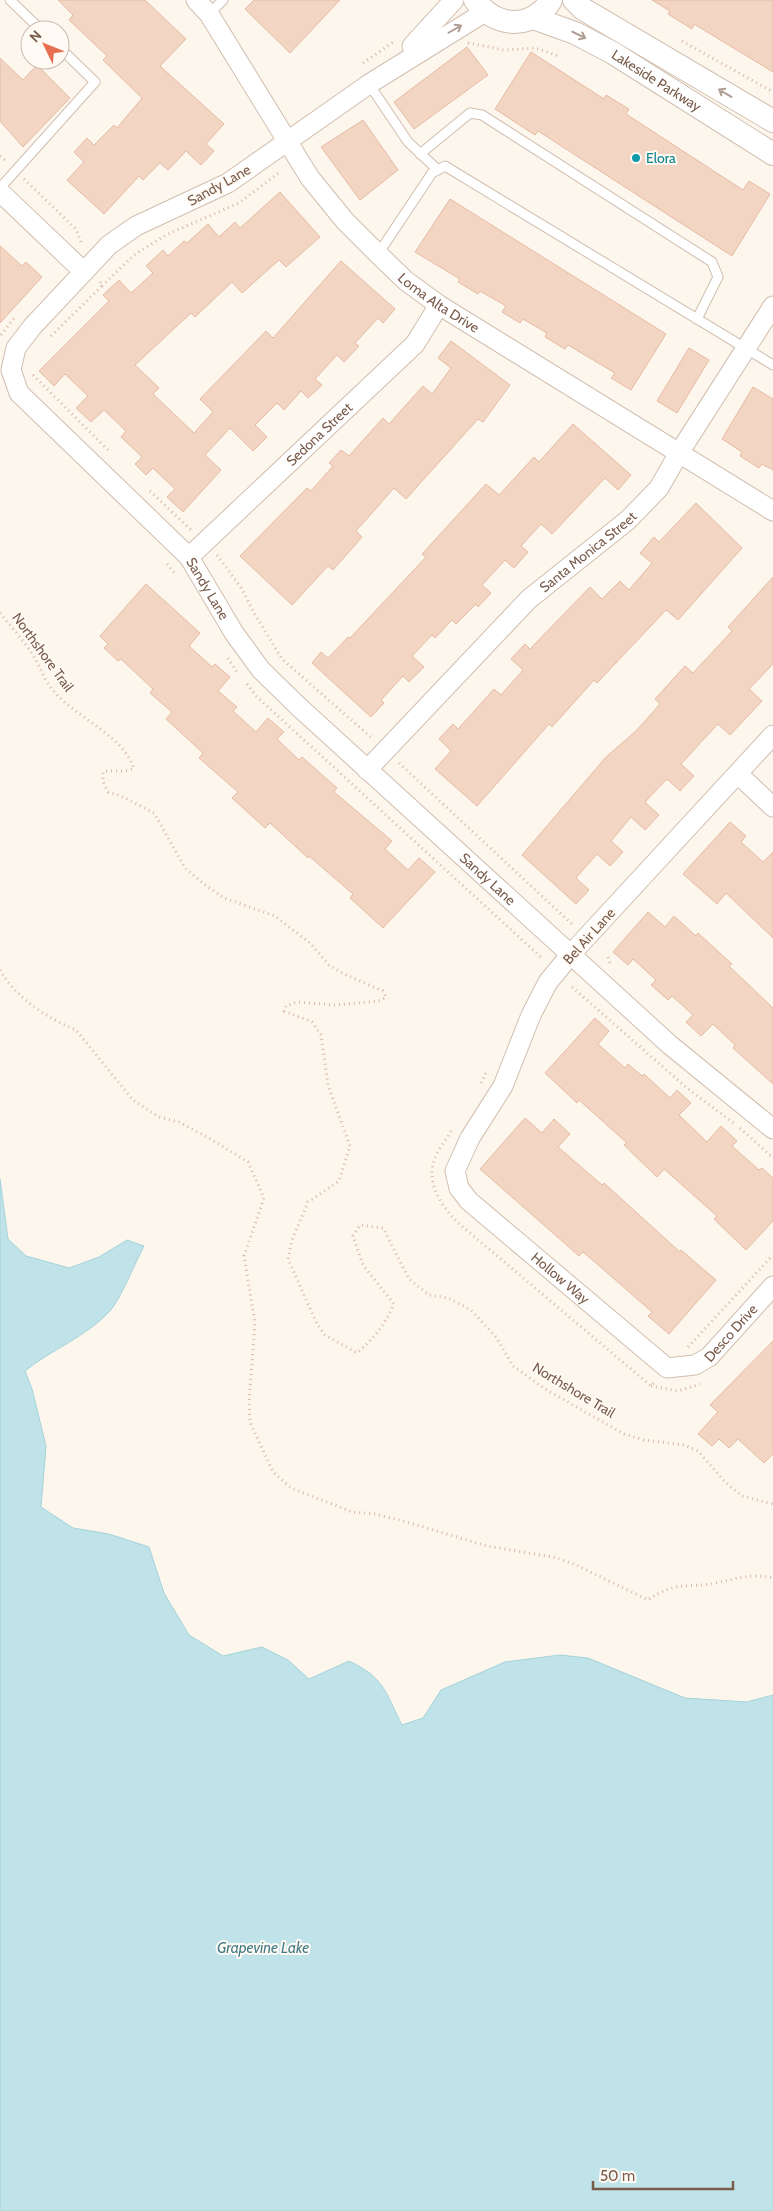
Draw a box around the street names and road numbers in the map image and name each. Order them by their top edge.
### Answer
street label: Lakeside Parkway [608,45,705,115]
street label: Sandy Lane [184,160,254,210]
street label: Loma Alta Drive [394,269,483,337]
street label: Sedona Street [282,398,356,470]
street label: Santa Monica Street [536,508,640,596]
street label: Sandy Lane [182,554,233,623]
street label: Northshore Trail [8,609,78,696]
street label: Sandy Lane [456,849,520,909]
street label: Bel Air Lane [559,904,619,968]
street label: Hollow Way [528,1248,593,1308]
street label: Desco Drive [700,1300,761,1366]
street label: Northshore Trail [529,1358,619,1422]

